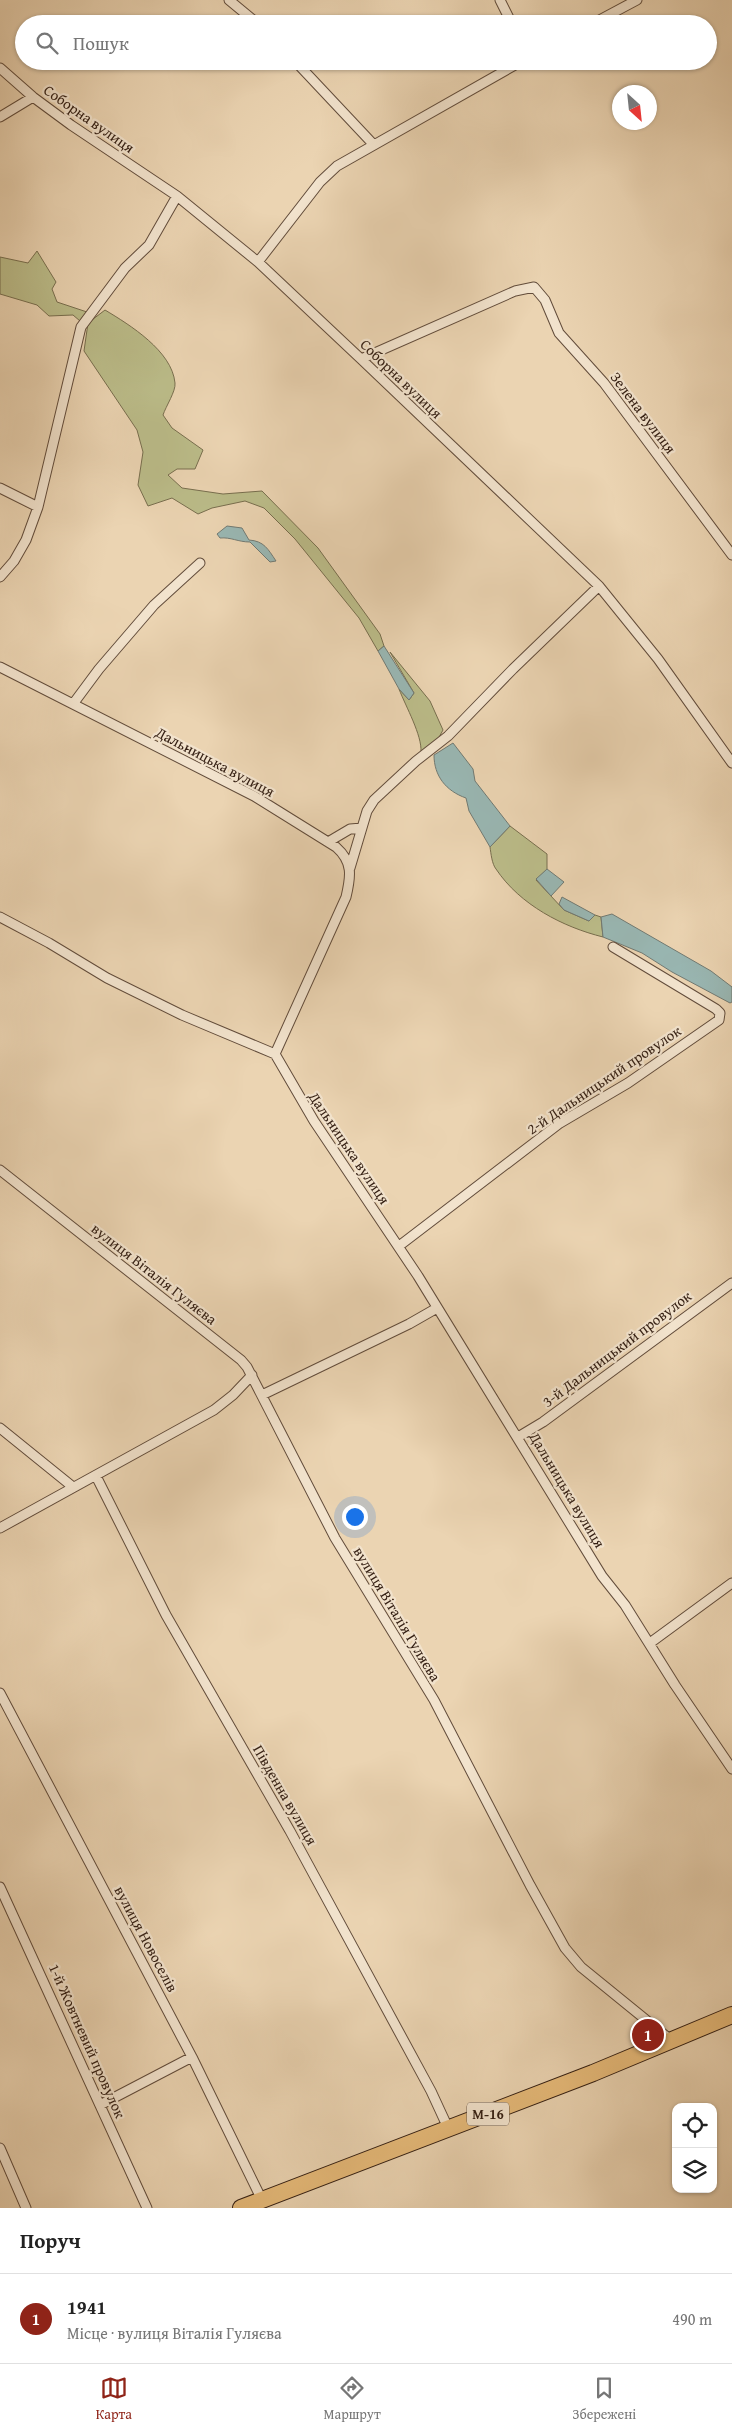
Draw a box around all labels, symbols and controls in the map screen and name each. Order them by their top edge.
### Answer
search box [15,15,717,70]
icon: search [33,29,61,57]
text: Пошук [73,29,129,57]
street label: Соборна вулиця [40,79,139,158]
north arrow [612,85,657,130]
street label: Соборна вулиця [356,334,447,424]
street label: Зелена вулиця [606,367,681,458]
street label: Дальницька вулиця [151,721,279,802]
street label: 2-й Дальницький провулок [522,1020,685,1139]
street label: Дальницька вулиця [303,1086,395,1209]
street label: вулиця Віталія Гуляєва [87,1218,222,1330]
street label: 3-й Дальницький провулок [538,1285,696,1412]
street label: Дальницька вулиця [524,1427,611,1552]
your location [342,1504,368,1530]
street label: вулиця Віталія Гуляєва [349,1542,446,1686]
street label: Південна вулиця [248,1741,323,1849]
street label: вулиця Новоселів [110,1882,183,1996]
street label: 1-й Жовтневий провулок [44,1960,131,2122]
pin: 1 [632,2016,664,2054]
road number: М-16 [467,2102,509,2126]
map controls [672,2103,717,2193]
button: locate [672,2103,717,2148]
button: layers [672,2148,717,2193]
text: Поруч [20,2225,81,2256]
text: 1941 [67,2293,106,2321]
text: 1 [32,2307,40,2331]
text: 490 m [672,2307,712,2331]
text: Місце · вулиця Віталія Гуляєва [67,2321,282,2345]
tab: Карта [96,2374,132,2424]
tab: Маршрут [324,2374,381,2424]
tab: Збережені [572,2374,636,2424]

